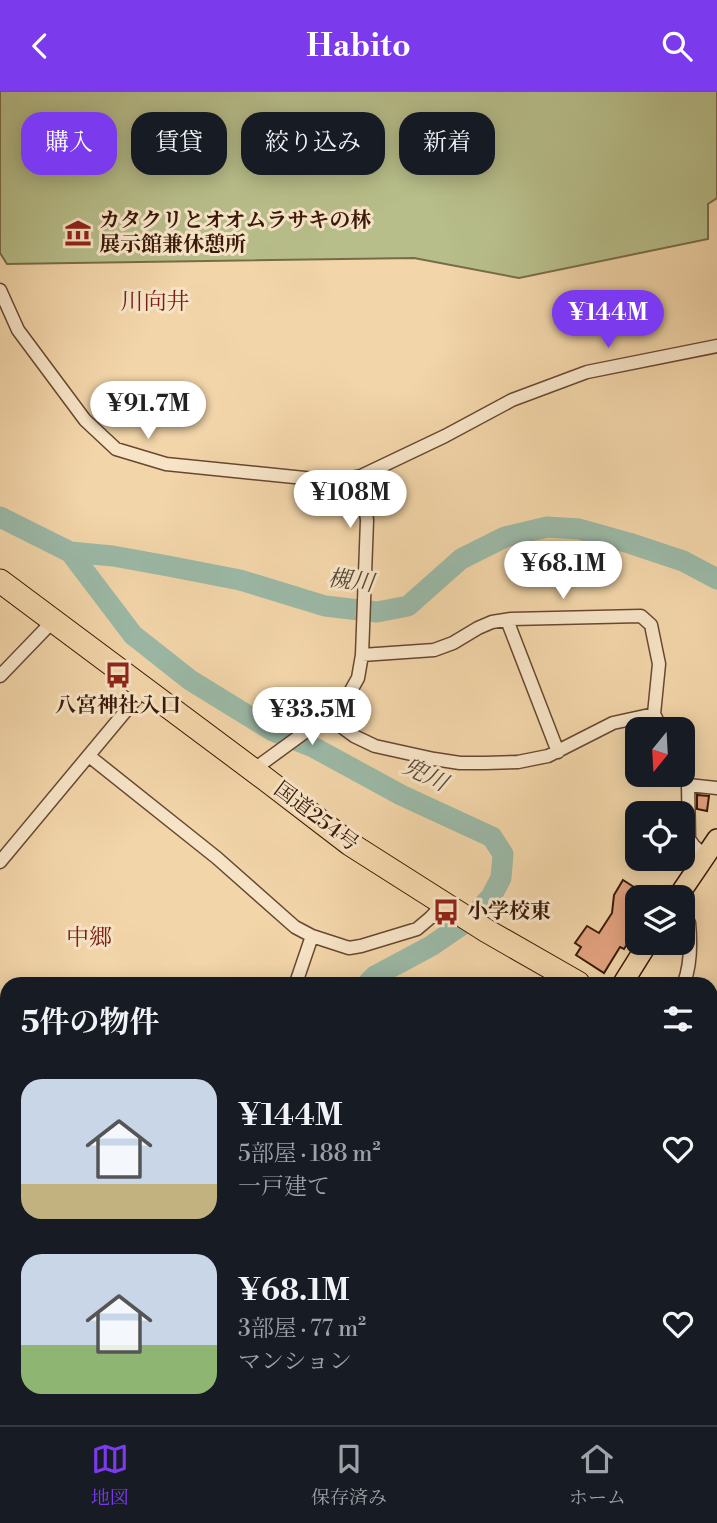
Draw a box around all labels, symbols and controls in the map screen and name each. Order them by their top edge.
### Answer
text: Habito [306,26,411,66]
icon: back [21,27,59,65]
icon: search [658,27,696,65]
chip: 購入 [21,112,117,175]
chip: 賃貸 [131,112,227,175]
chip: 絞り込み [241,112,385,175]
chip: 新着 [399,112,495,175]
place label: カタクリとオオムラサキの林 展示館兼休憩所 [99,208,371,258]
museum icon: カタクリとオオムラサキの林 展示館兼休憩所 [63,218,93,248]
district label: 川向井 [121,288,190,316]
pin: ¥144M [559,291,657,350]
text: ¥144M [568,299,648,327]
pin: ¥91.7M [91,381,205,441]
text: ¥91.7M [106,390,190,418]
pin: ¥108M [301,471,399,530]
text: ¥108M [310,479,390,507]
pin: ¥68.1M [506,541,620,601]
text: ¥68.1M [520,550,606,578]
water label: 槻川 [326,564,379,598]
bus stop icon: 八宮神社入口 [103,660,133,690]
pin: ¥33.5M [255,687,369,747]
place label: 八宮神社入口 [55,693,181,719]
text: ¥33.5M [268,696,356,724]
north arrow [625,717,695,787]
map controls [625,717,695,955]
water label: 兜川 [398,752,455,799]
street label: 国道254号 [268,777,364,857]
button: locate [625,801,695,871]
button: layers [625,885,695,955]
bus stop icon: 小学校東 [431,897,461,927]
place label: 小学校東 [467,899,551,925]
district label: 中郷 [66,924,112,952]
icon: filters [659,1000,697,1038]
text: 5件の物件 [21,1004,160,1042]
text: ¥144M [238,1097,343,1135]
icon: home [77,1107,161,1191]
icon: heart [659,1130,697,1168]
text: 5部屋 · 188 m² [238,1140,381,1168]
text: 一戸建て [238,1173,330,1201]
text: ¥68.1M [238,1272,350,1310]
icon: home [77,1282,161,1366]
icon: heart [659,1305,697,1343]
text: 3部屋 · 77 m² [238,1315,366,1343]
text: マンション [238,1348,352,1376]
tab: 地図 [91,1440,129,1510]
tab: 保存済み [311,1440,387,1510]
tab: ホーム [569,1440,626,1510]

